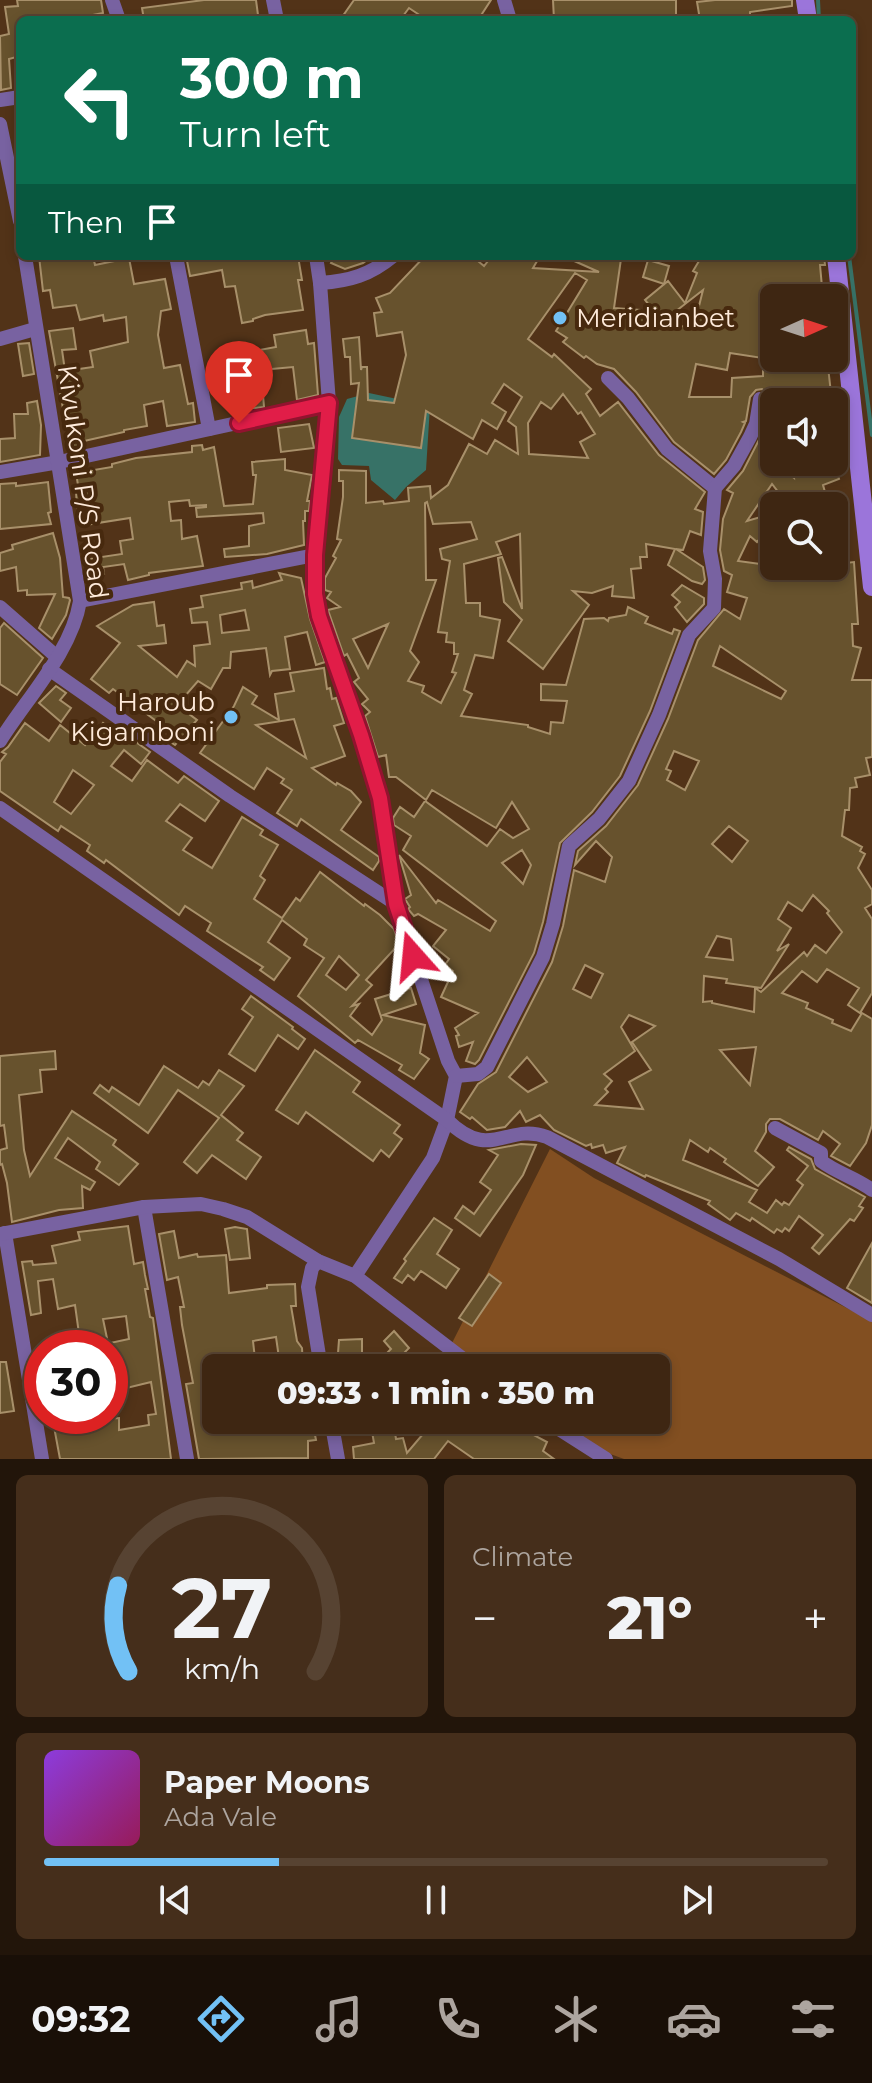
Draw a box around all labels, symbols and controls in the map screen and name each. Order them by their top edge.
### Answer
text: 300 m [180,44,364,112]
icon: left [48,48,152,152]
text: Turn left [180,112,331,156]
icon: arrive [140,200,184,244]
text: Then [48,204,124,241]
north arrow [760,284,848,372]
map controls [760,284,848,580]
place label: Meridianbet [576,302,735,334]
marker: Meridianbet [551,309,569,327]
pin [205,341,273,423]
icon: arrive [217,353,261,397]
street label: Kivukoni P/S Road [51,363,115,601]
button: sound [760,388,848,476]
button: search [760,492,848,580]
place label: Haroub Kigamboni [70,686,215,748]
marker: Haroub Kigamboni [222,708,240,726]
position arrow [371,914,455,998]
speed limit sign: 30 [24,1330,128,1434]
text: 09:33 · 1 min · 350 m [277,1375,595,1412]
text: Climate [472,1541,573,1573]
text: 27 [172,1557,272,1659]
text: 21° [607,1581,693,1654]
text: − [472,1591,497,1645]
text: + [803,1591,828,1645]
text: km/h [184,1651,260,1686]
text: Paper Moons [164,1764,370,1801]
text: Ada Vale [164,1801,277,1833]
icon: previous [153,1878,197,1922]
icon: pause [414,1878,458,1922]
icon: next [675,1878,719,1922]
icon: directions [193,1991,249,2047]
icon: music [311,1991,367,2047]
icon: phone [430,1991,486,2047]
icon: climate [548,1991,604,2047]
icon: car [666,1991,722,2047]
icon: filters [785,1991,841,2047]
text: 09:32 [31,1997,130,2041]

